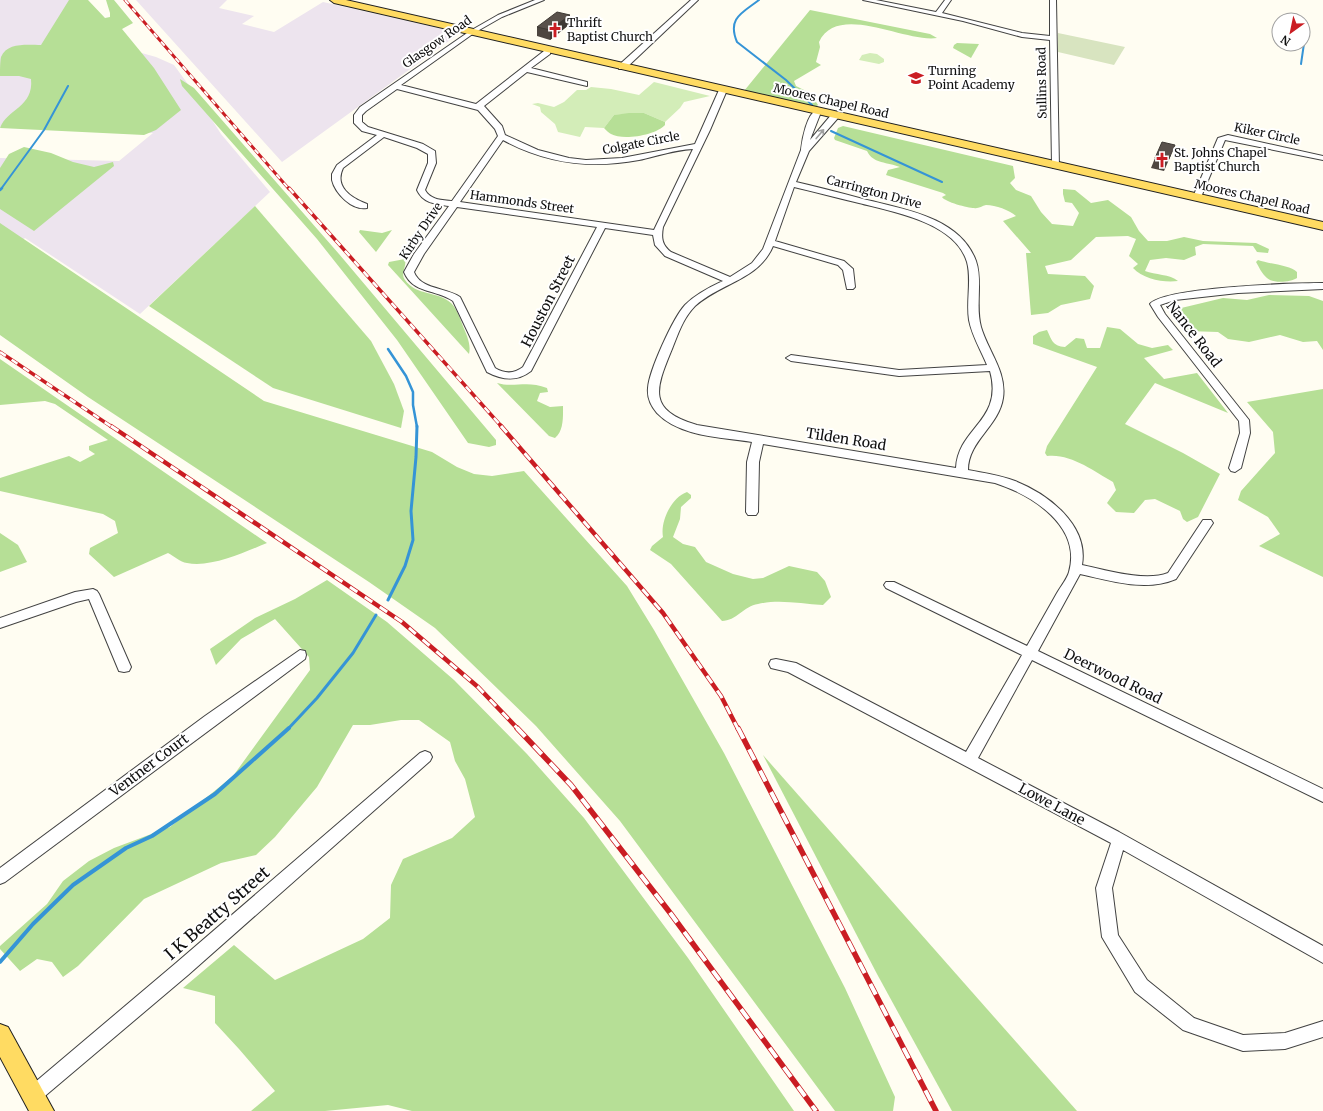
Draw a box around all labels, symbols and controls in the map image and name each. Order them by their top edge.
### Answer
street label: Glasgow Road [399,12,474,71]
north arrow [1271,12,1311,52]
place label: Thrift Baptist Church [567,15,653,44]
church icon: Thrift Baptist Church [546,21,564,39]
text: N [1278,32,1293,49]
street label: Sullins Road [1033,47,1050,119]
place label: Turning Point Academy [928,63,1015,92]
school or university icon: Turning Point Academy [907,69,925,87]
street label: Moores Chapel Road [772,80,890,121]
street label: Kiker Circle [1233,119,1301,148]
street label: Colgate Circle [601,128,681,157]
one-way arrow [816,128,825,139]
place label: St. Johns Chapel Baptist Church [1174,145,1267,174]
church icon: St. Johns Chapel Baptist Church [1153,151,1171,169]
street label: Carrington Drive [825,172,923,211]
street label: Moores Chapel Road [1193,176,1311,217]
street label: Hammonds Street [469,187,575,216]
street label: Kirby Drive [396,199,445,262]
street label: Houston Street [517,252,579,350]
street label: Nance Road [1163,297,1226,371]
street label: Tilden Road [805,424,888,454]
street label: Deerwood Road [1061,644,1165,708]
street label: Ventner Court [105,729,192,801]
street label: Lowe Lane [1016,779,1088,829]
street label: I K Beatty Street [160,861,274,965]

